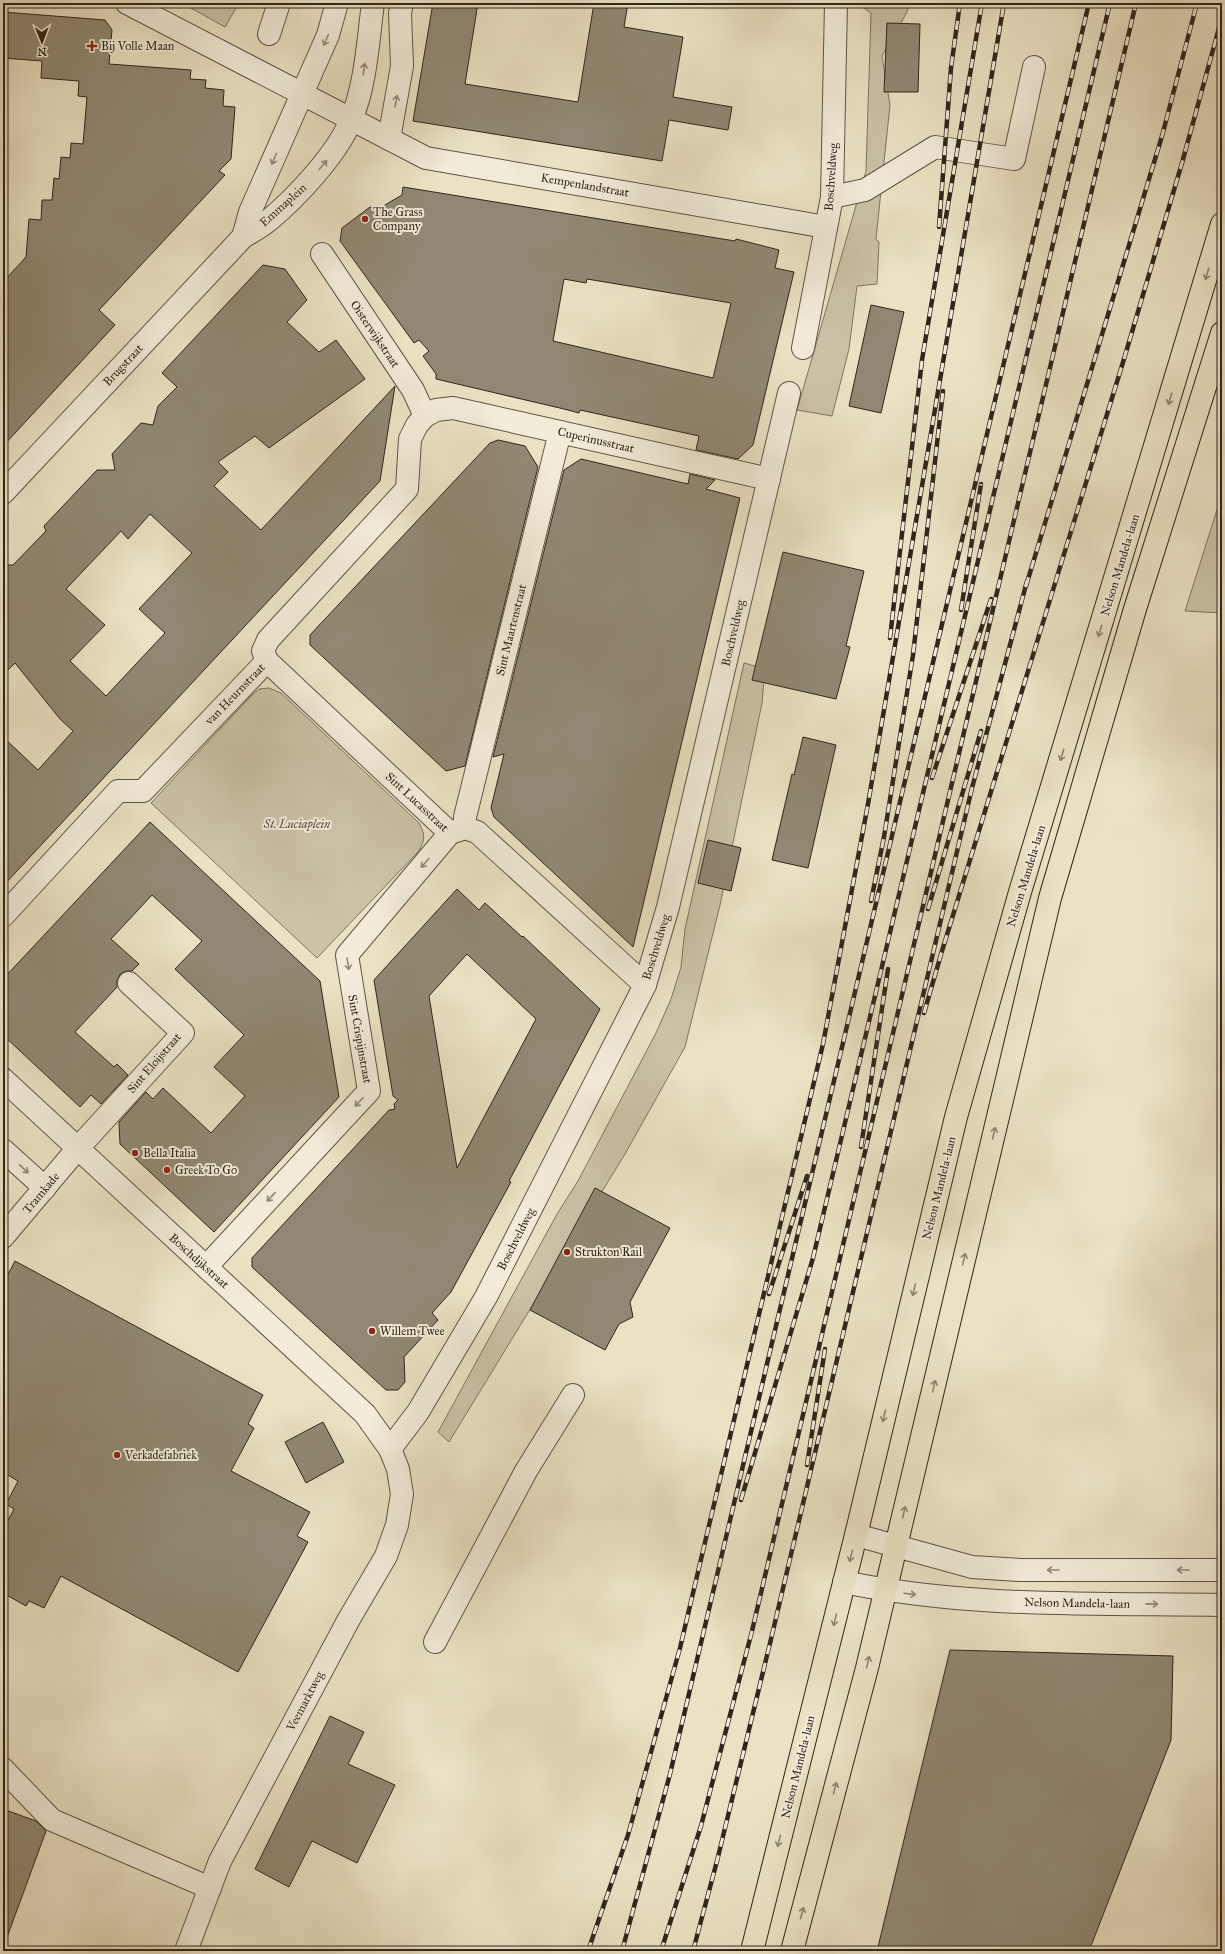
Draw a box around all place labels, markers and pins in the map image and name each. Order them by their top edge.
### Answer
place label: Bij Volle Maan [101,39,175,53]
marker: Bij Volle Maan [86,40,98,52]
place label: The Grass Company [373,205,423,233]
marker: The Grass Company [360,214,370,224]
place label: Bella Italia [143,1146,197,1160]
marker: Bella Italia [130,1148,140,1158]
place label: Greek To Go [175,1163,237,1177]
marker: Greek To Go [162,1165,172,1175]
place label: Strukton Rail [575,1245,643,1259]
marker: Strukton Rail [562,1247,572,1257]
place label: Willem Twee [380,1324,445,1338]
marker: Willem Twee [367,1326,377,1336]
place label: Verkadefabriek [124,1448,197,1462]
marker: Verkadefabriek [112,1450,122,1460]

